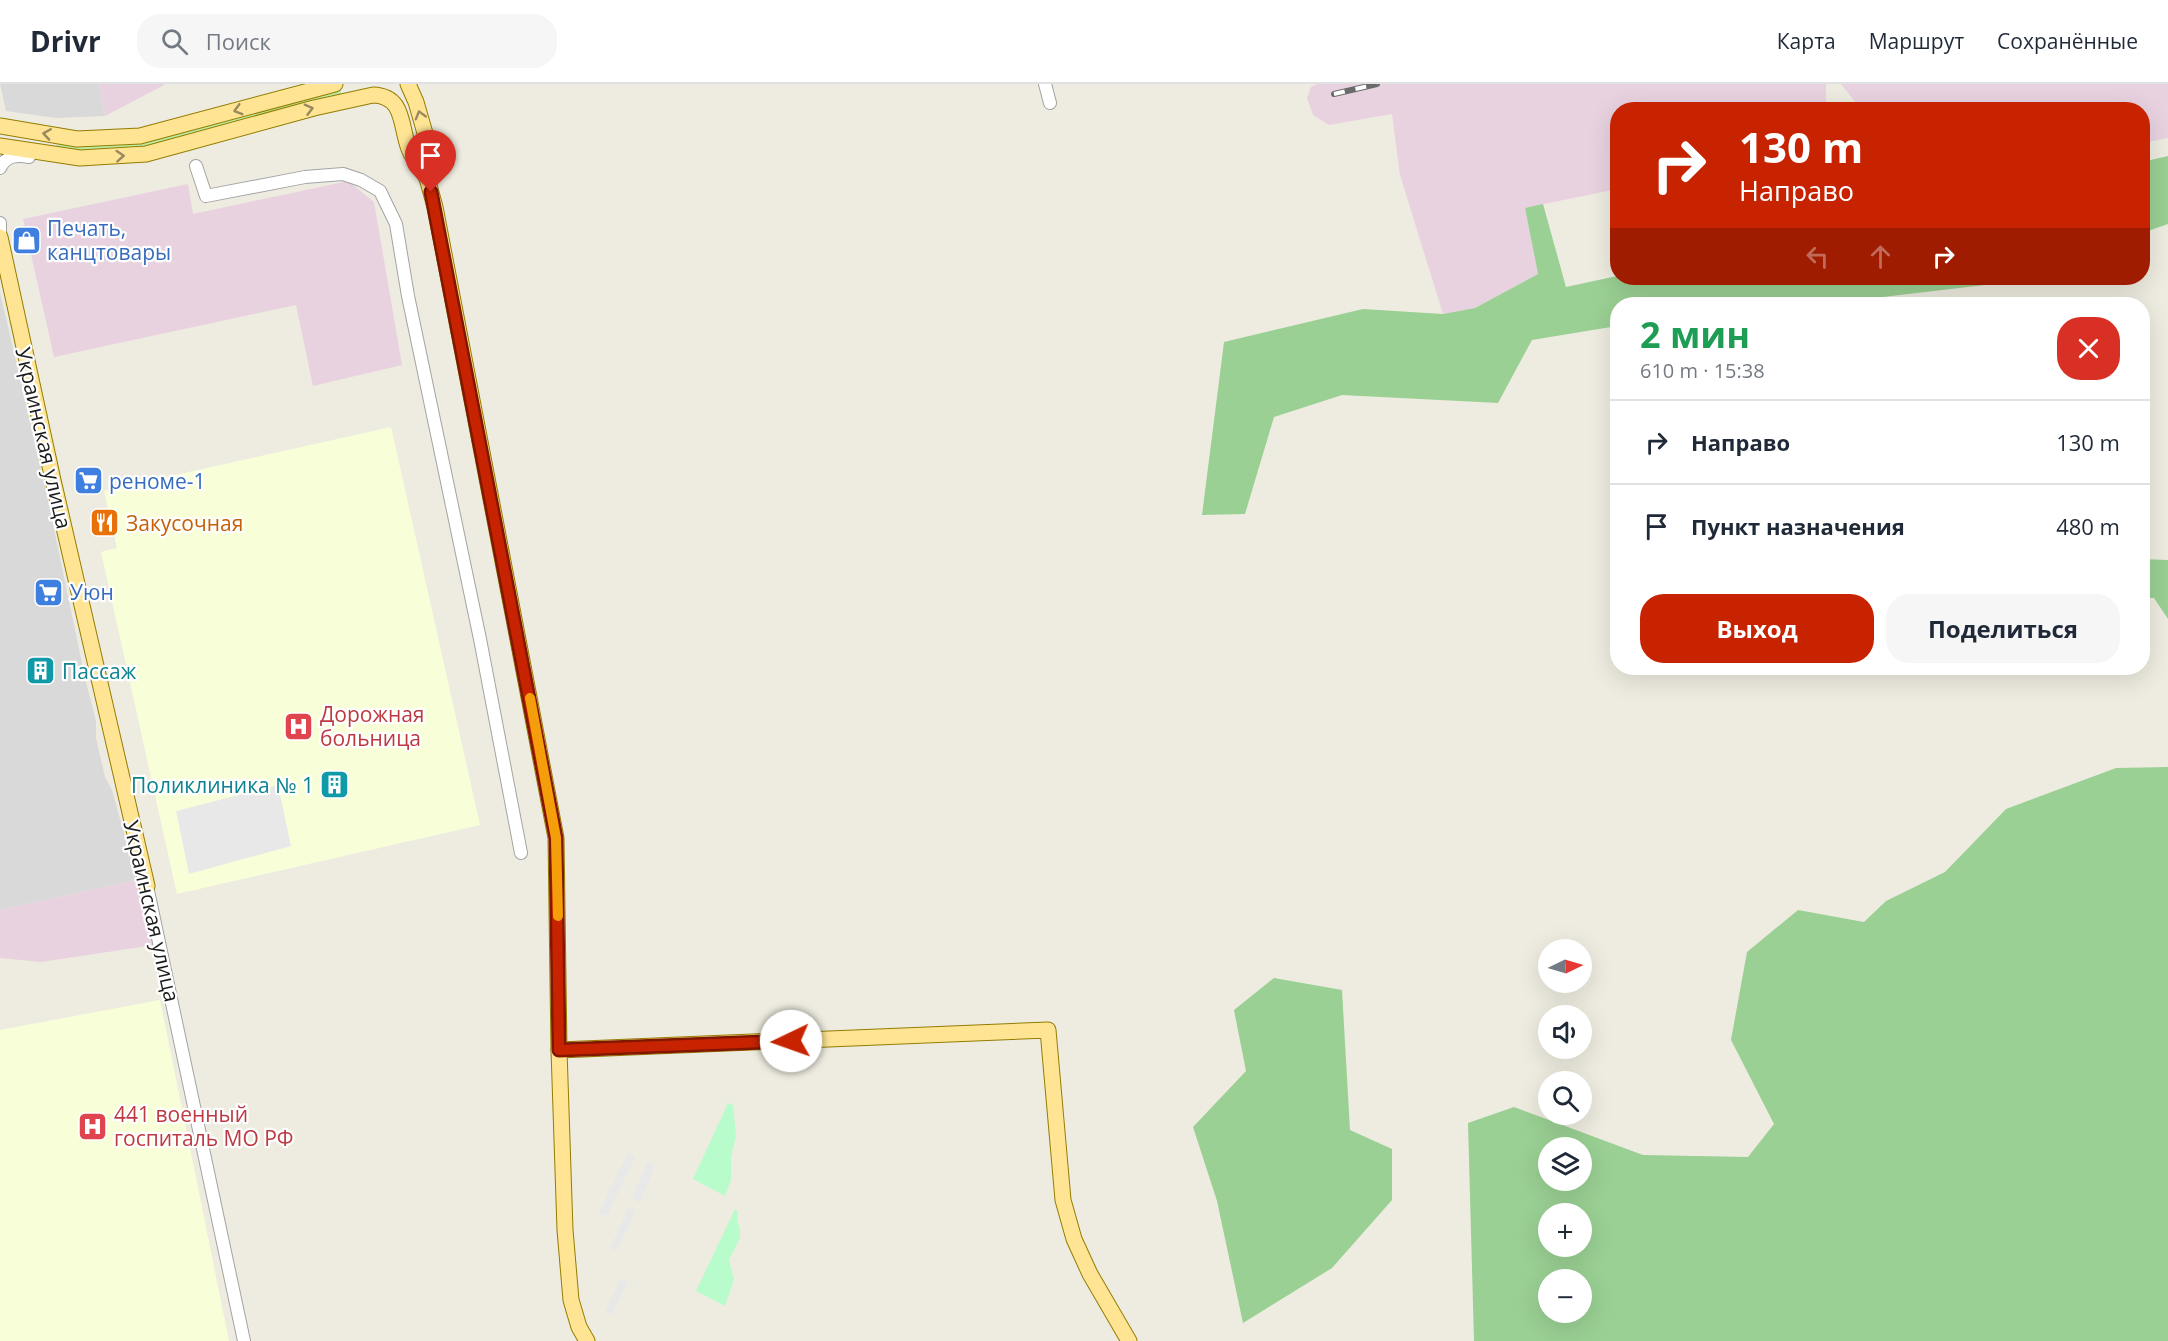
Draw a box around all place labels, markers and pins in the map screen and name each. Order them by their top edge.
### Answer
pin [405,130,456,192]
place label: Печать, канцтовары [47,214,171,266]
shop icon: Печать, канцтовары [10,224,42,256]
supermarket icon: реноме-1 [72,465,104,497]
place label: реноме-1 [109,467,206,495]
restaurant icon: Закусочная [89,507,121,539]
place label: Закусочная [126,509,243,537]
supermarket icon: Уюн [33,576,65,608]
place label: Уюн [70,578,114,606]
building icon: Пассаж [25,655,57,687]
place label: Пассаж [62,657,137,685]
place label: Дорожная больница [320,700,425,752]
hospital icon: Дорожная больница [283,710,315,742]
building icon: Поликлиника № 1 [319,769,351,801]
place label: Поликлиника № 1 [131,771,314,799]
place label: 441 военный госпиталь МО РФ [114,1100,294,1152]
hospital icon: 441 военный госпиталь МО РФ [77,1110,109,1142]

